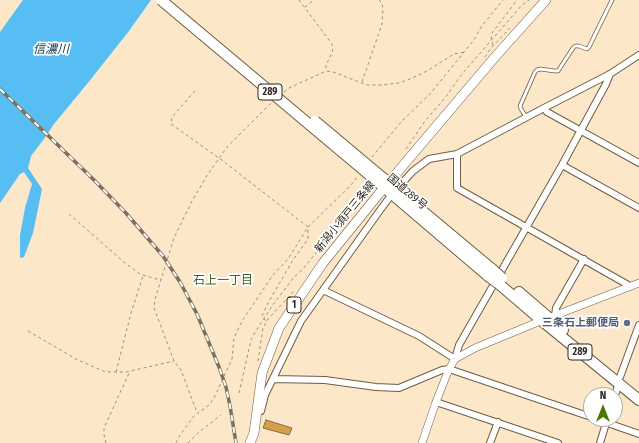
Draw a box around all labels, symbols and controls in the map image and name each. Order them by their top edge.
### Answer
water label: 信濃川 [33,43,69,57]
road number: 289 [258,84,282,100]
street label: 国道289号 [384,171,430,213]
street label: 新潟小須戸三条線 [312,179,378,255]
district label: 石上一丁目 [193,274,253,288]
road number: 1 [287,297,301,313]
place label: 三条石上郵便局 [542,316,619,330]
marker: 三条石上郵便局 [622,318,632,328]
road number: 289 [568,344,592,360]
north arrow [583,387,623,427]
text: N [600,389,606,402]

